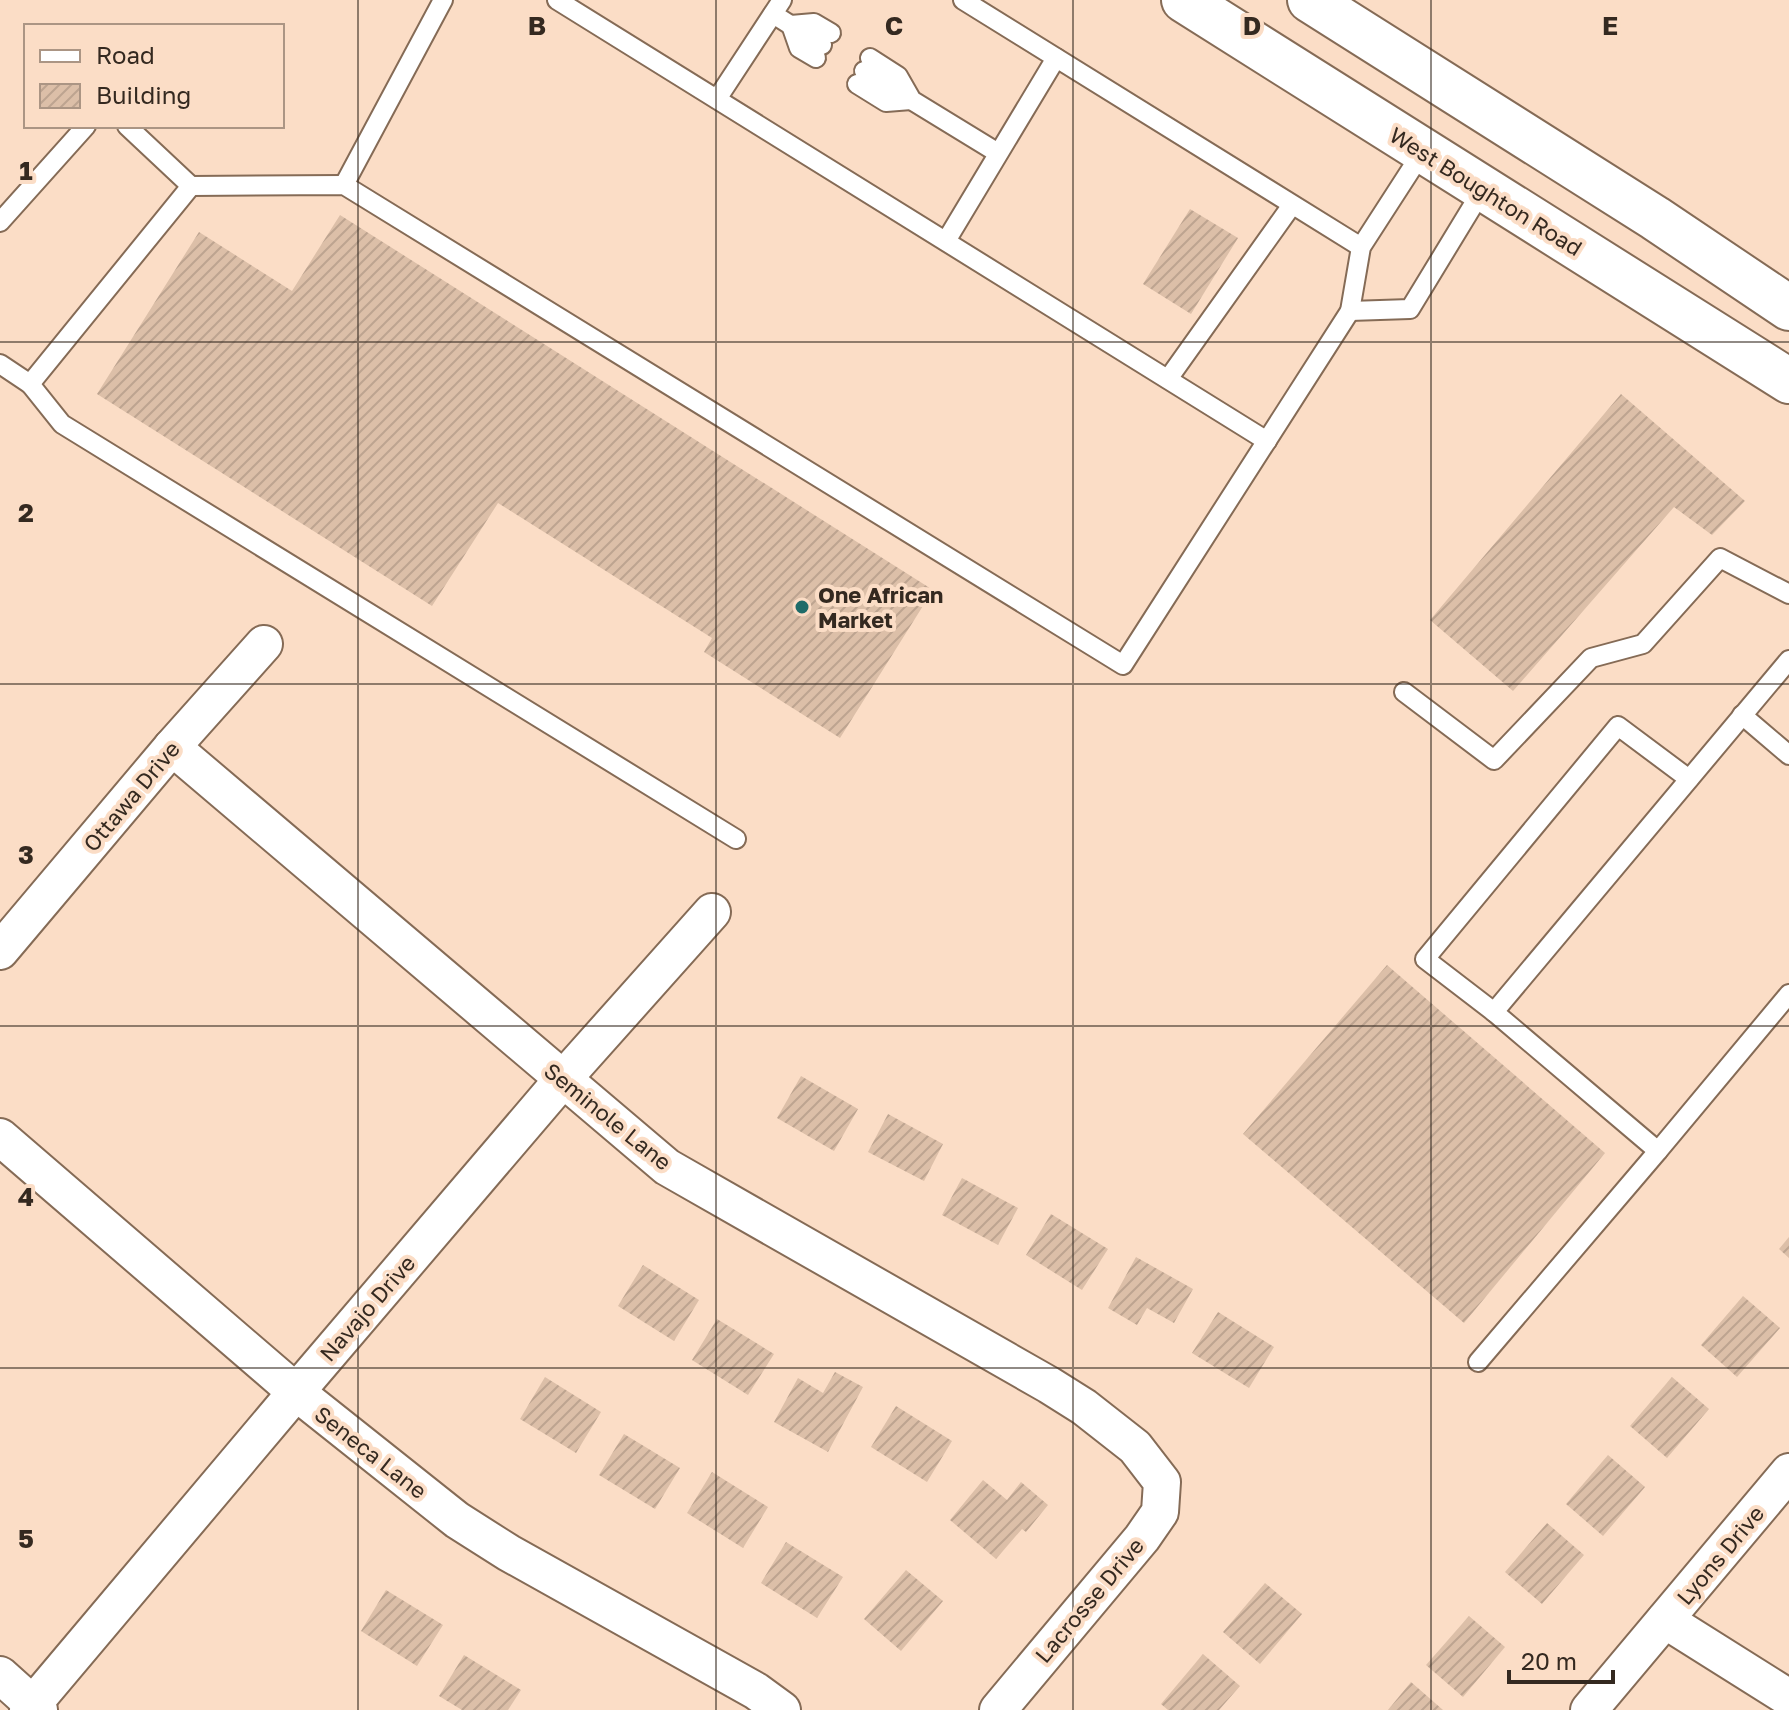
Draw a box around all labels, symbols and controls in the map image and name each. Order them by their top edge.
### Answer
text: B [528,10,546,41]
text: C [885,10,903,41]
text: D [1243,10,1261,41]
text: E [1602,10,1618,41]
legend [24,24,284,128]
text: Road [96,40,155,69]
text: Building [96,80,191,109]
street label: West Boughton Road [1385,121,1587,261]
text: 1 [19,155,33,186]
text: 2 [18,497,34,528]
place label: One African Market [818,581,943,633]
marker: One African Market [793,598,811,616]
street label: Ottawa Drive [77,735,185,857]
text: 3 [18,839,34,870]
street label: Seminole Lane [539,1057,677,1175]
text: 4 [18,1181,34,1212]
street label: Navajo Drive [314,1249,420,1367]
street label: Seneca Lane [310,1400,432,1504]
street label: Lyons Drive [1671,1500,1769,1610]
text: 5 [18,1523,34,1554]
street label: Lacrosse Drive [1029,1532,1149,1668]
scale bar [1509,1634,1613,1684]
text: 20 m [1521,1646,1577,1675]

